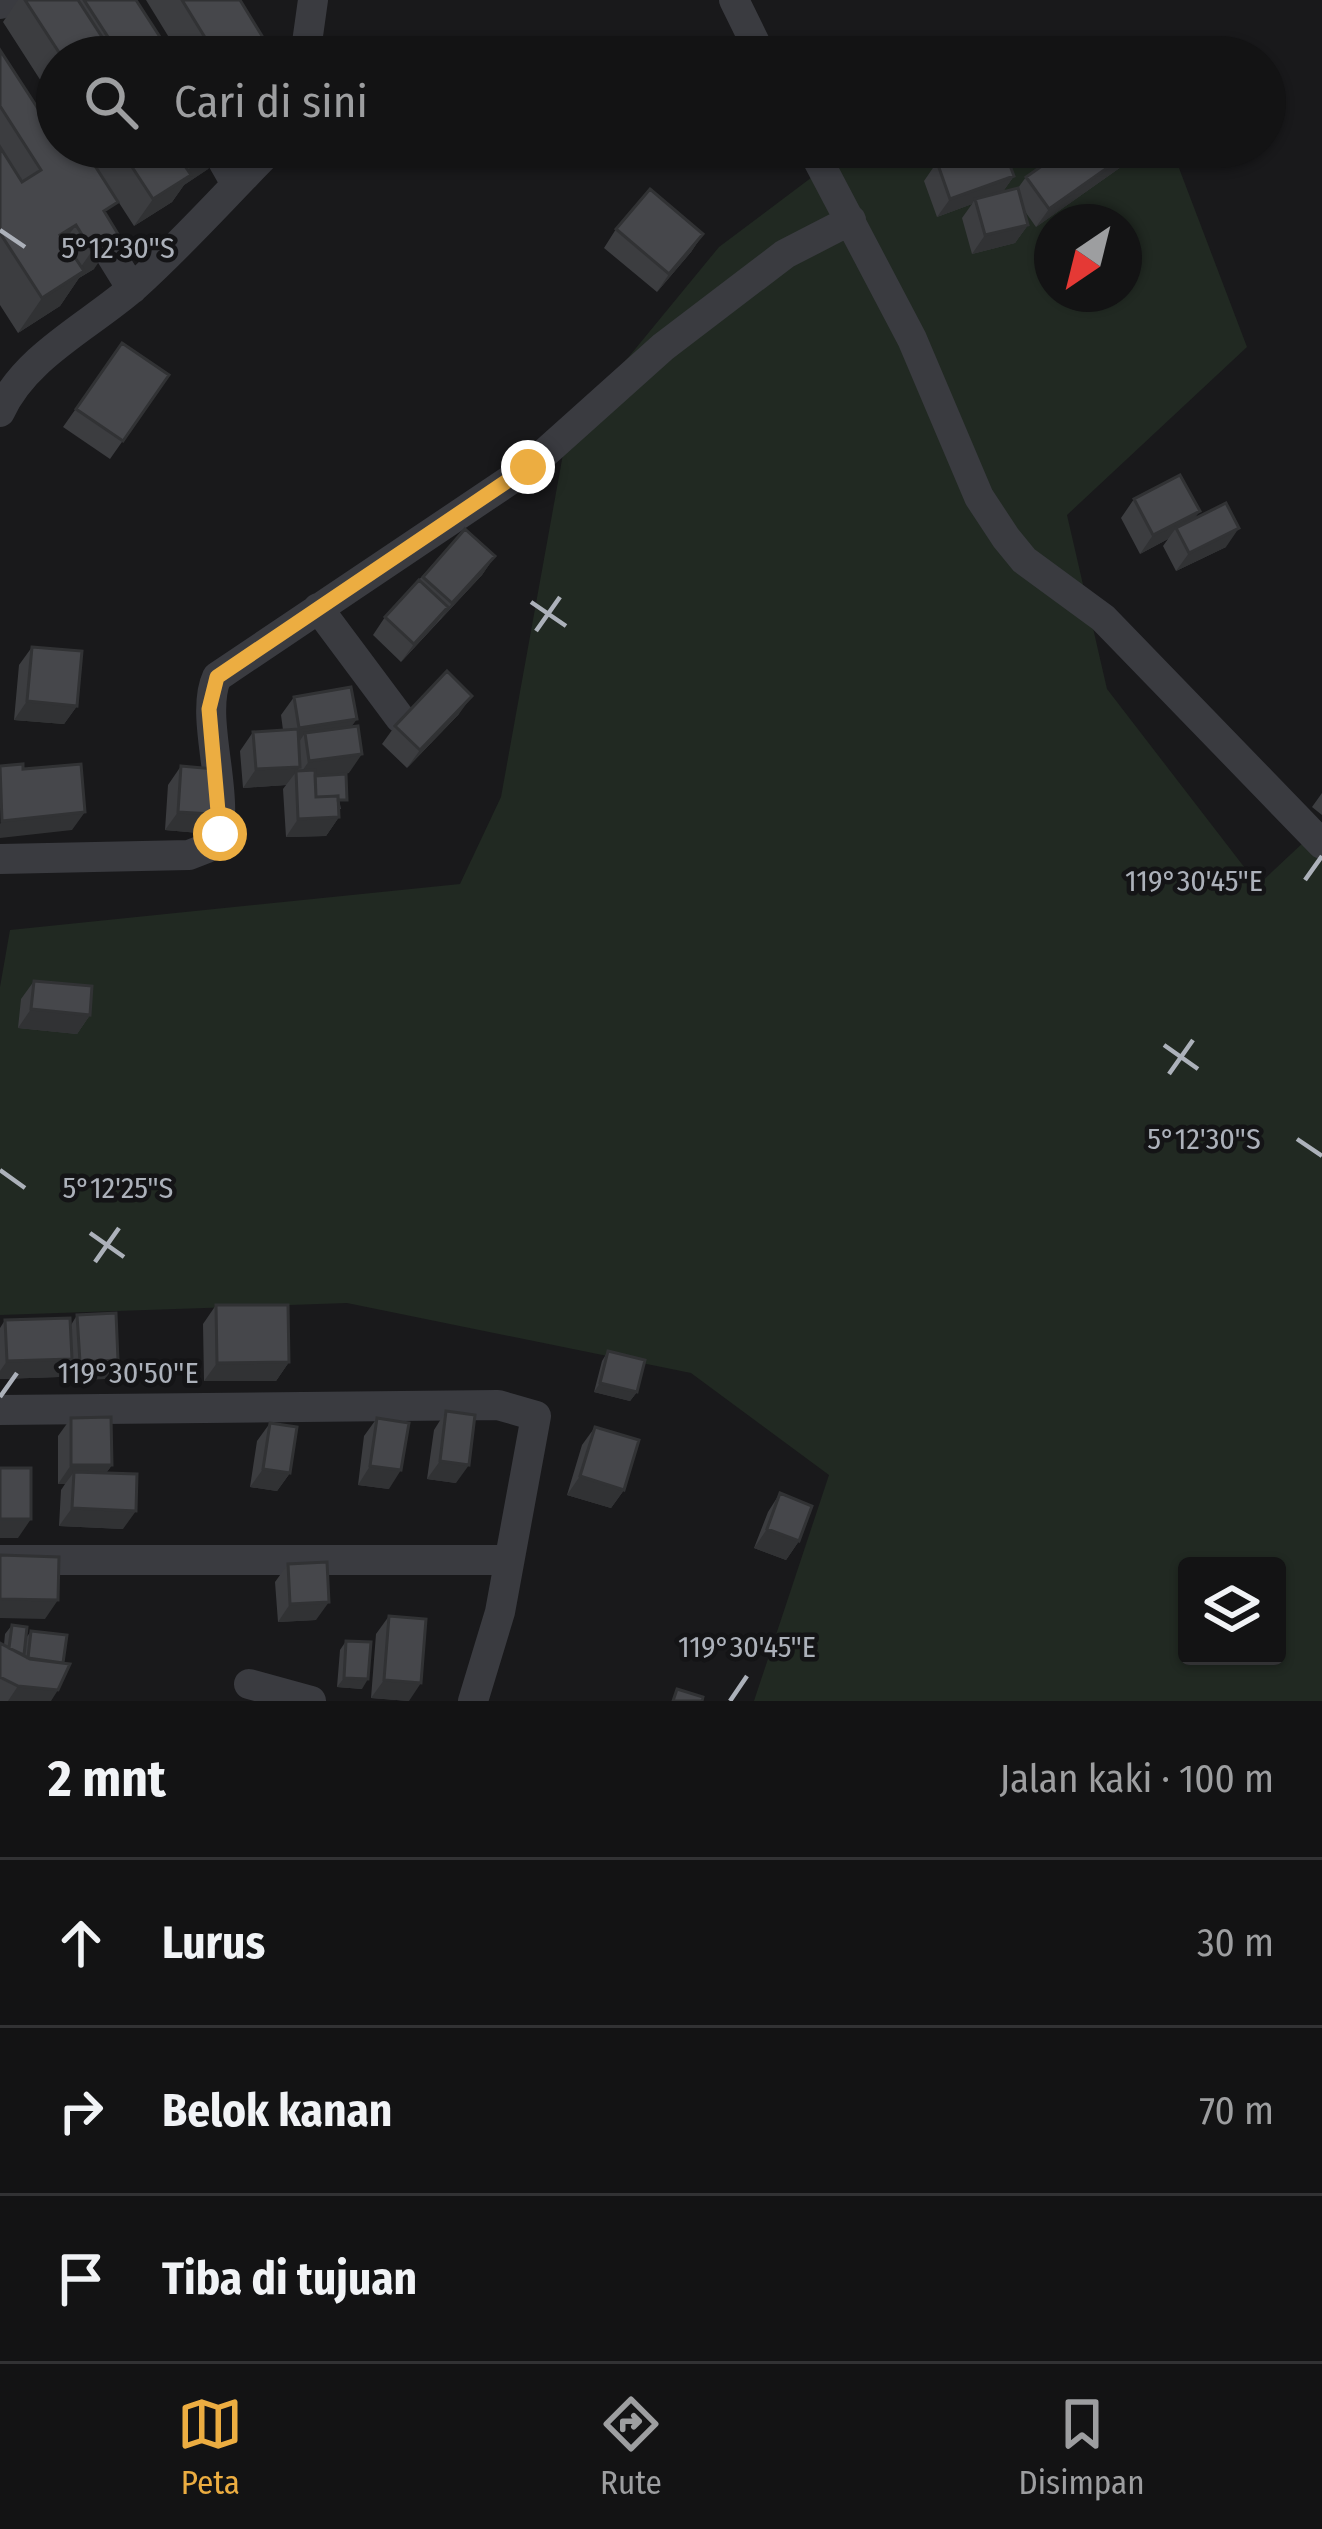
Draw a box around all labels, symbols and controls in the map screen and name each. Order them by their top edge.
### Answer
search box [36,36,1286,168]
icon: search [78,69,144,135]
text: Cari di sini [174,75,368,129]
north arrow [1034,204,1142,312]
text: 5°12'30"S [61,230,175,266]
route end [501,440,555,494]
route start [193,807,247,861]
text: 119°30'45"E [1125,863,1263,899]
text: 5°12'30"S [1147,1121,1261,1157]
text: 5°12'25"S [63,1170,173,1206]
text: 119°30'50"E [57,1355,199,1391]
map controls [1178,1557,1286,1665]
button: layers [1178,1557,1286,1665]
text: 119°30'45"E [678,1629,816,1665]
text: 2 mnt [48,1748,166,1810]
text: Jalan kaki · 100 m [999,1756,1274,1802]
icon: ahead [48,1910,114,1976]
text: Lurus [162,1916,265,1970]
text: 30 m [1197,1920,1274,1966]
icon: right [48,2078,114,2144]
text: Belok kanan [162,2084,392,2138]
text: 70 m [1199,2088,1274,2134]
icon: arrive [48,2246,114,2312]
text: Tiba di tujuan [162,2252,417,2306]
tab: Peta [177,2391,243,2503]
tab: Rute [598,2391,664,2503]
tab: Disimpan [1019,2391,1145,2503]

